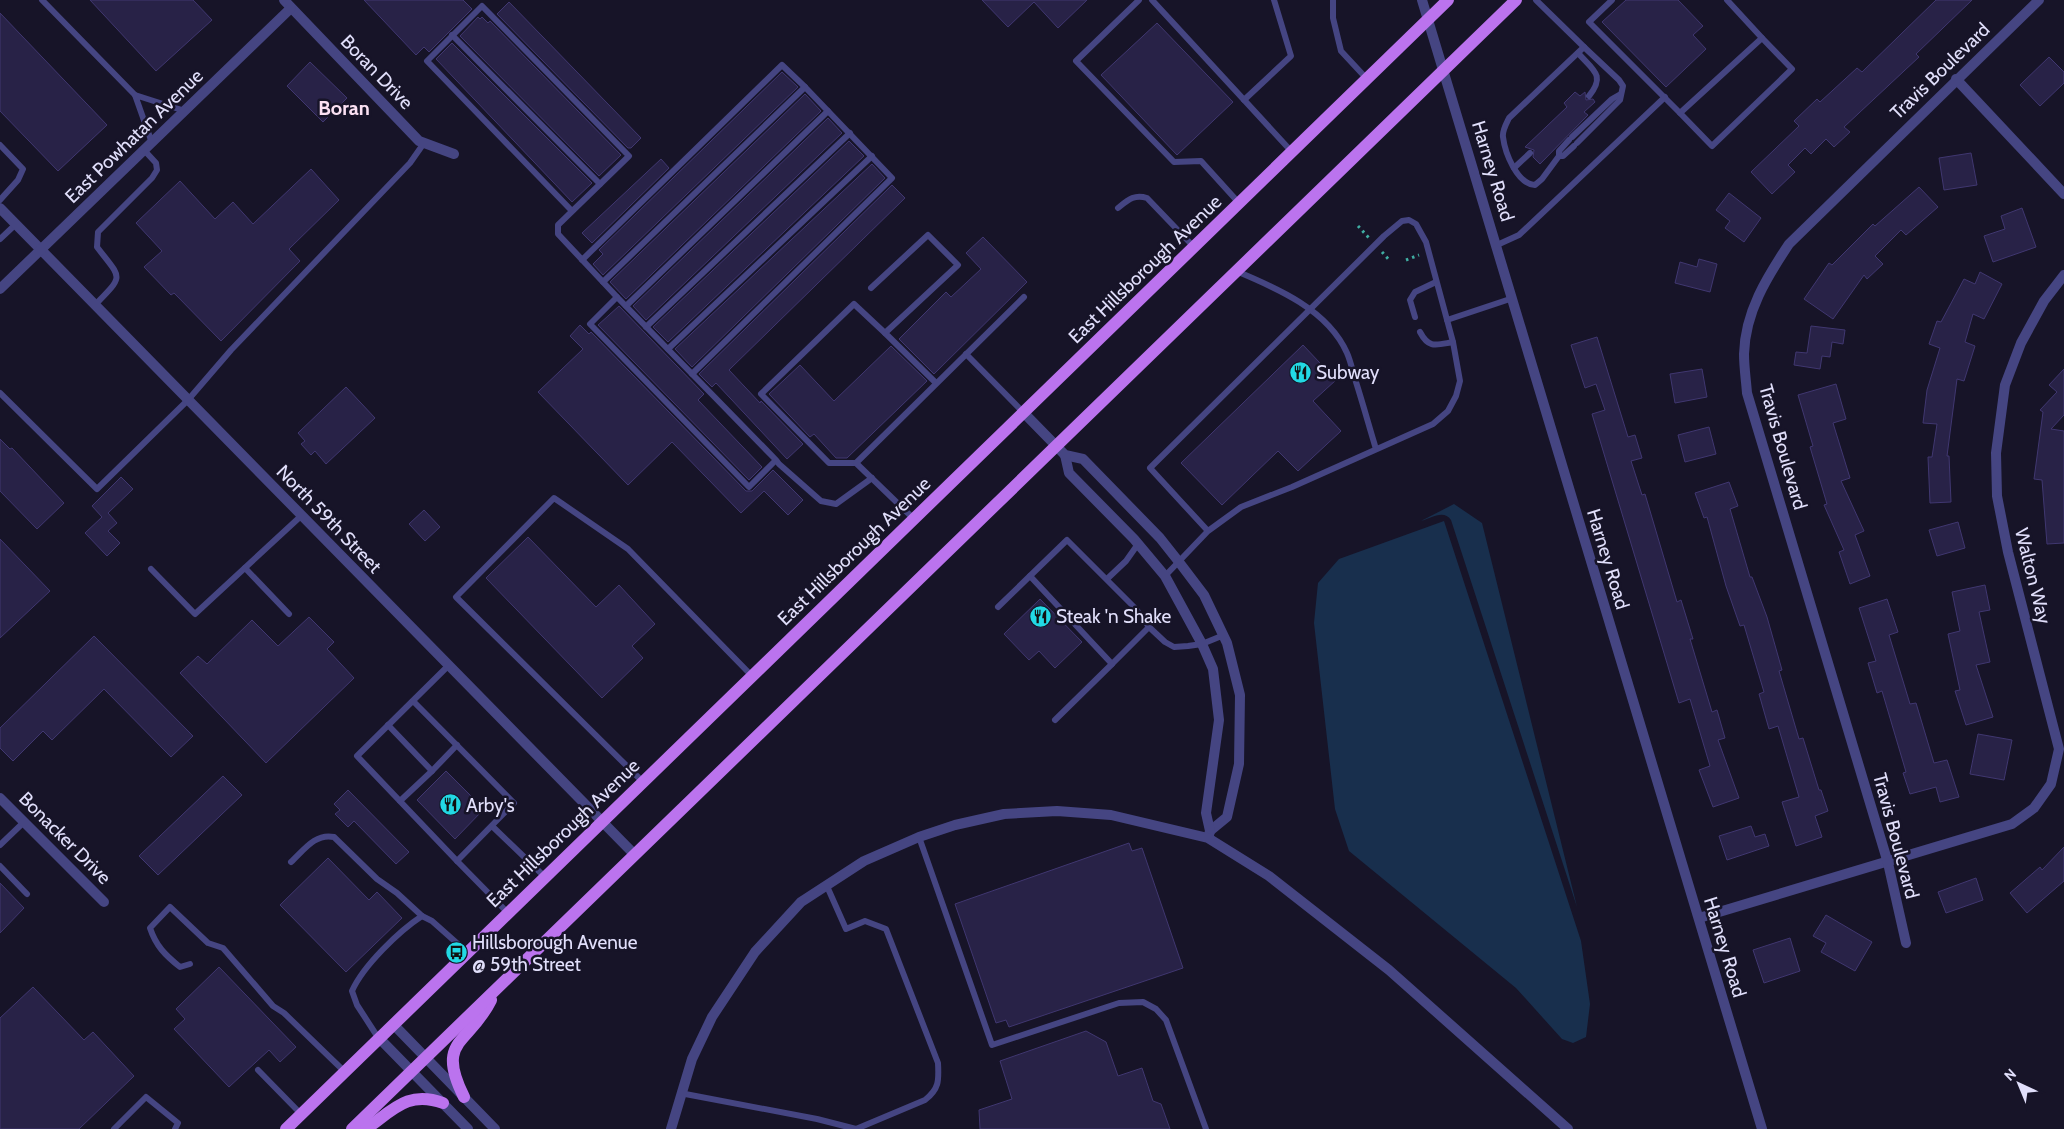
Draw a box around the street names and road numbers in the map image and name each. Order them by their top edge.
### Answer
street label: Travis Boulevard [1886,18,1994,124]
street label: Boran Drive [336,30,418,114]
street label: East Powhatan Avenue [60,64,208,208]
street label: Harney Road [1467,118,1519,224]
street label: East Hillsborough Avenue [1064,190,1226,348]
street label: Travis Boulevard [1754,382,1812,512]
street label: North 59th Street [272,460,387,578]
street label: East Hillsborough Avenue [773,472,935,630]
street label: Harney Road [1582,506,1634,612]
street label: Walton Way [2010,526,2056,627]
street label: East Hillsborough Avenue [482,754,644,912]
street label: Travis Boulevard [1868,771,1924,901]
street label: Bonacker Drive [14,787,116,889]
street label: Harney Road [1699,894,1751,1000]

